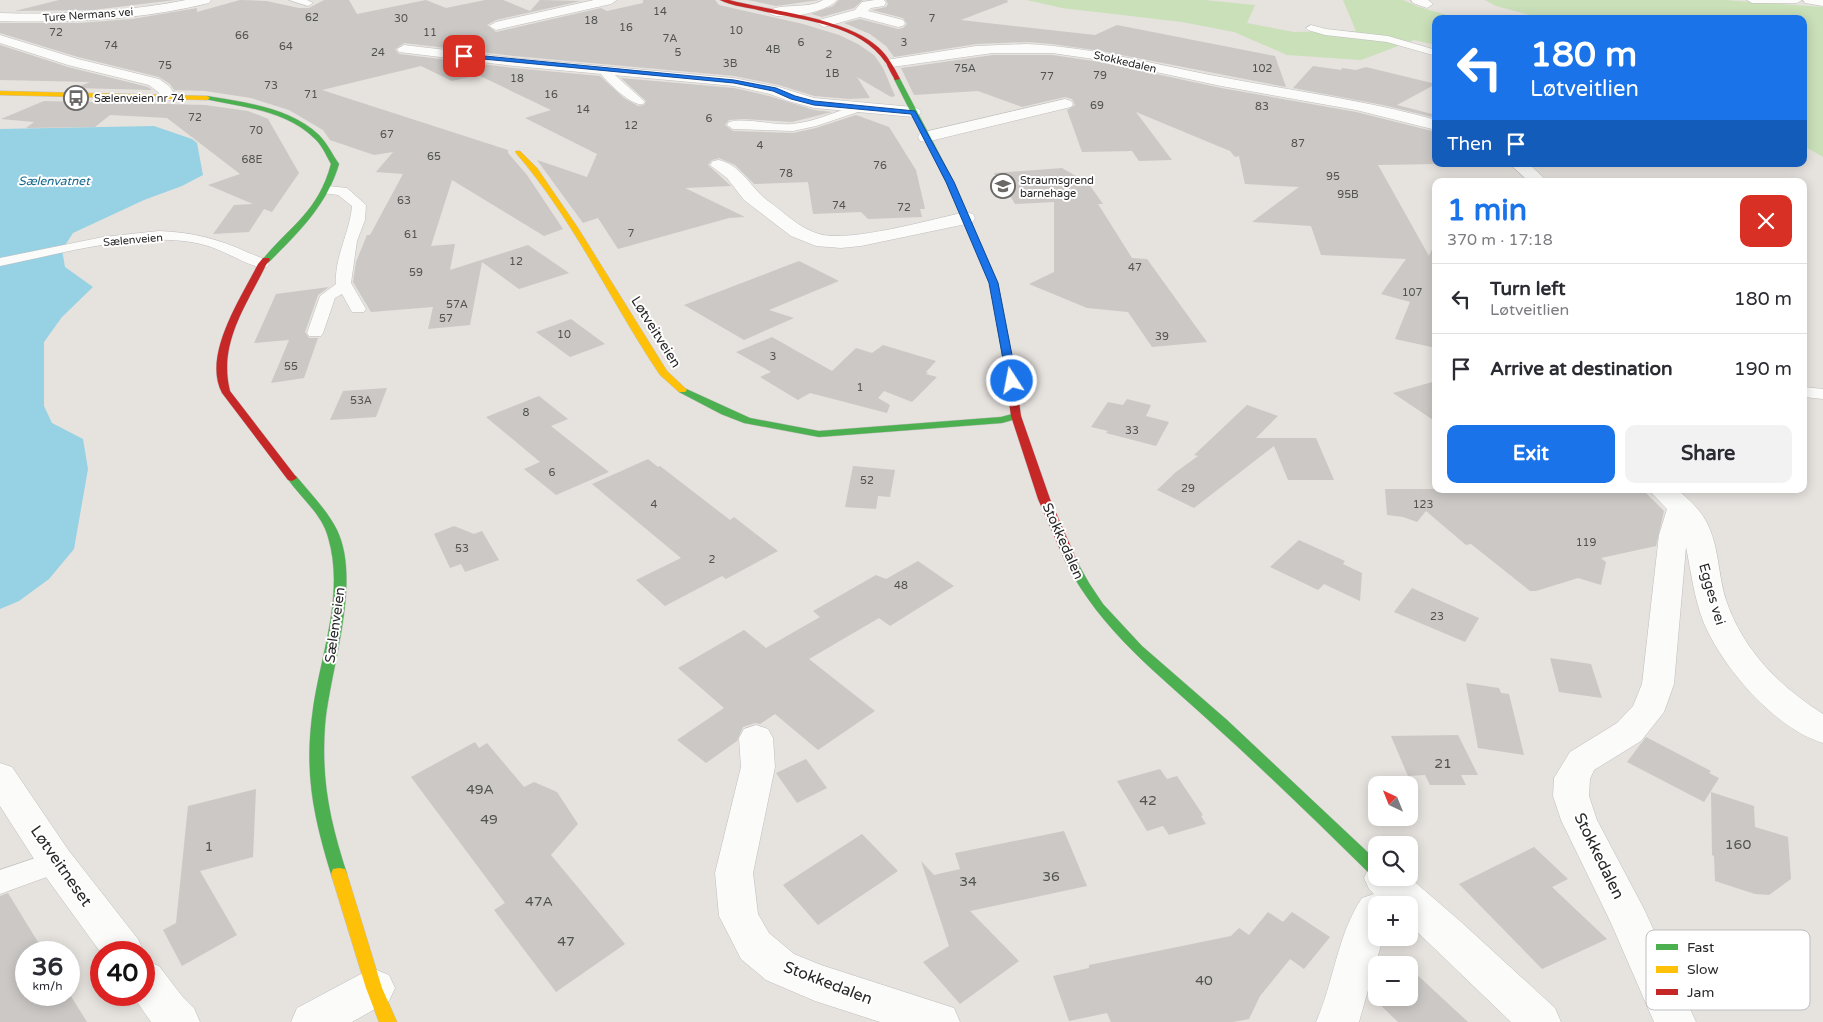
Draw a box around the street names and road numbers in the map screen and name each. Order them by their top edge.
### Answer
street label: Ture Nermans vei [42,5,134,25]
street label: Stokkedalen [1092,48,1158,76]
street label: Sælenveien [103,231,163,249]
street label: Løtveitveien [627,293,685,371]
street label: Stokkedalen [1039,500,1087,582]
street label: Egges vei [1695,561,1729,627]
street label: Sælenveien [321,586,349,664]
street label: Stokkedalen [1570,810,1628,902]
street label: Løtveitneset [26,822,96,910]
street label: Stokkedalen [781,957,875,1009]

